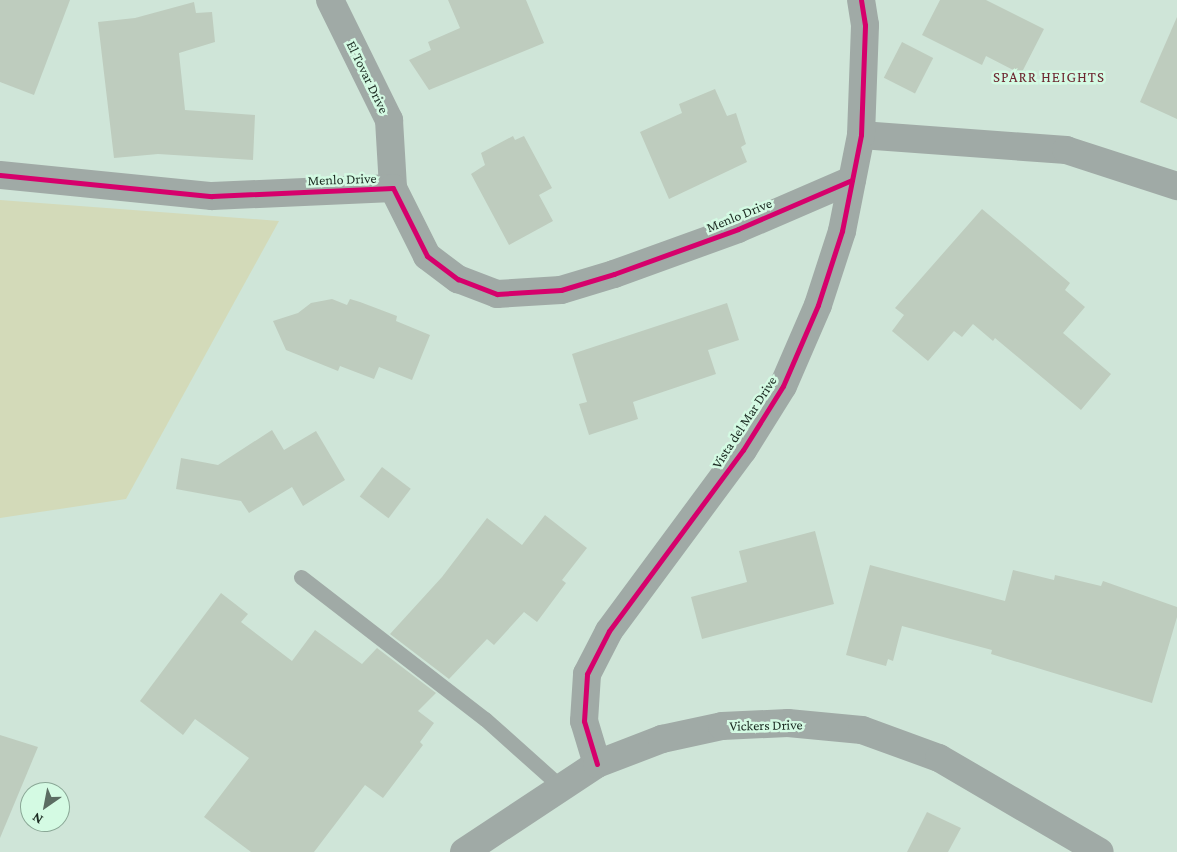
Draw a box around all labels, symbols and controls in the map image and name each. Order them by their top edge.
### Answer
street label: El Tovar Drive [343,38,393,116]
district label: SPARR HEIGHTS [991,69,1107,87]
street label: Menlo Drive [307,169,377,189]
street label: Menlo Drive [704,194,774,236]
street label: Vista del Mar Drive [708,373,780,471]
street label: Vickers Drive [729,716,803,734]
north arrow [20,782,70,832]
text: N [29,809,46,828]

